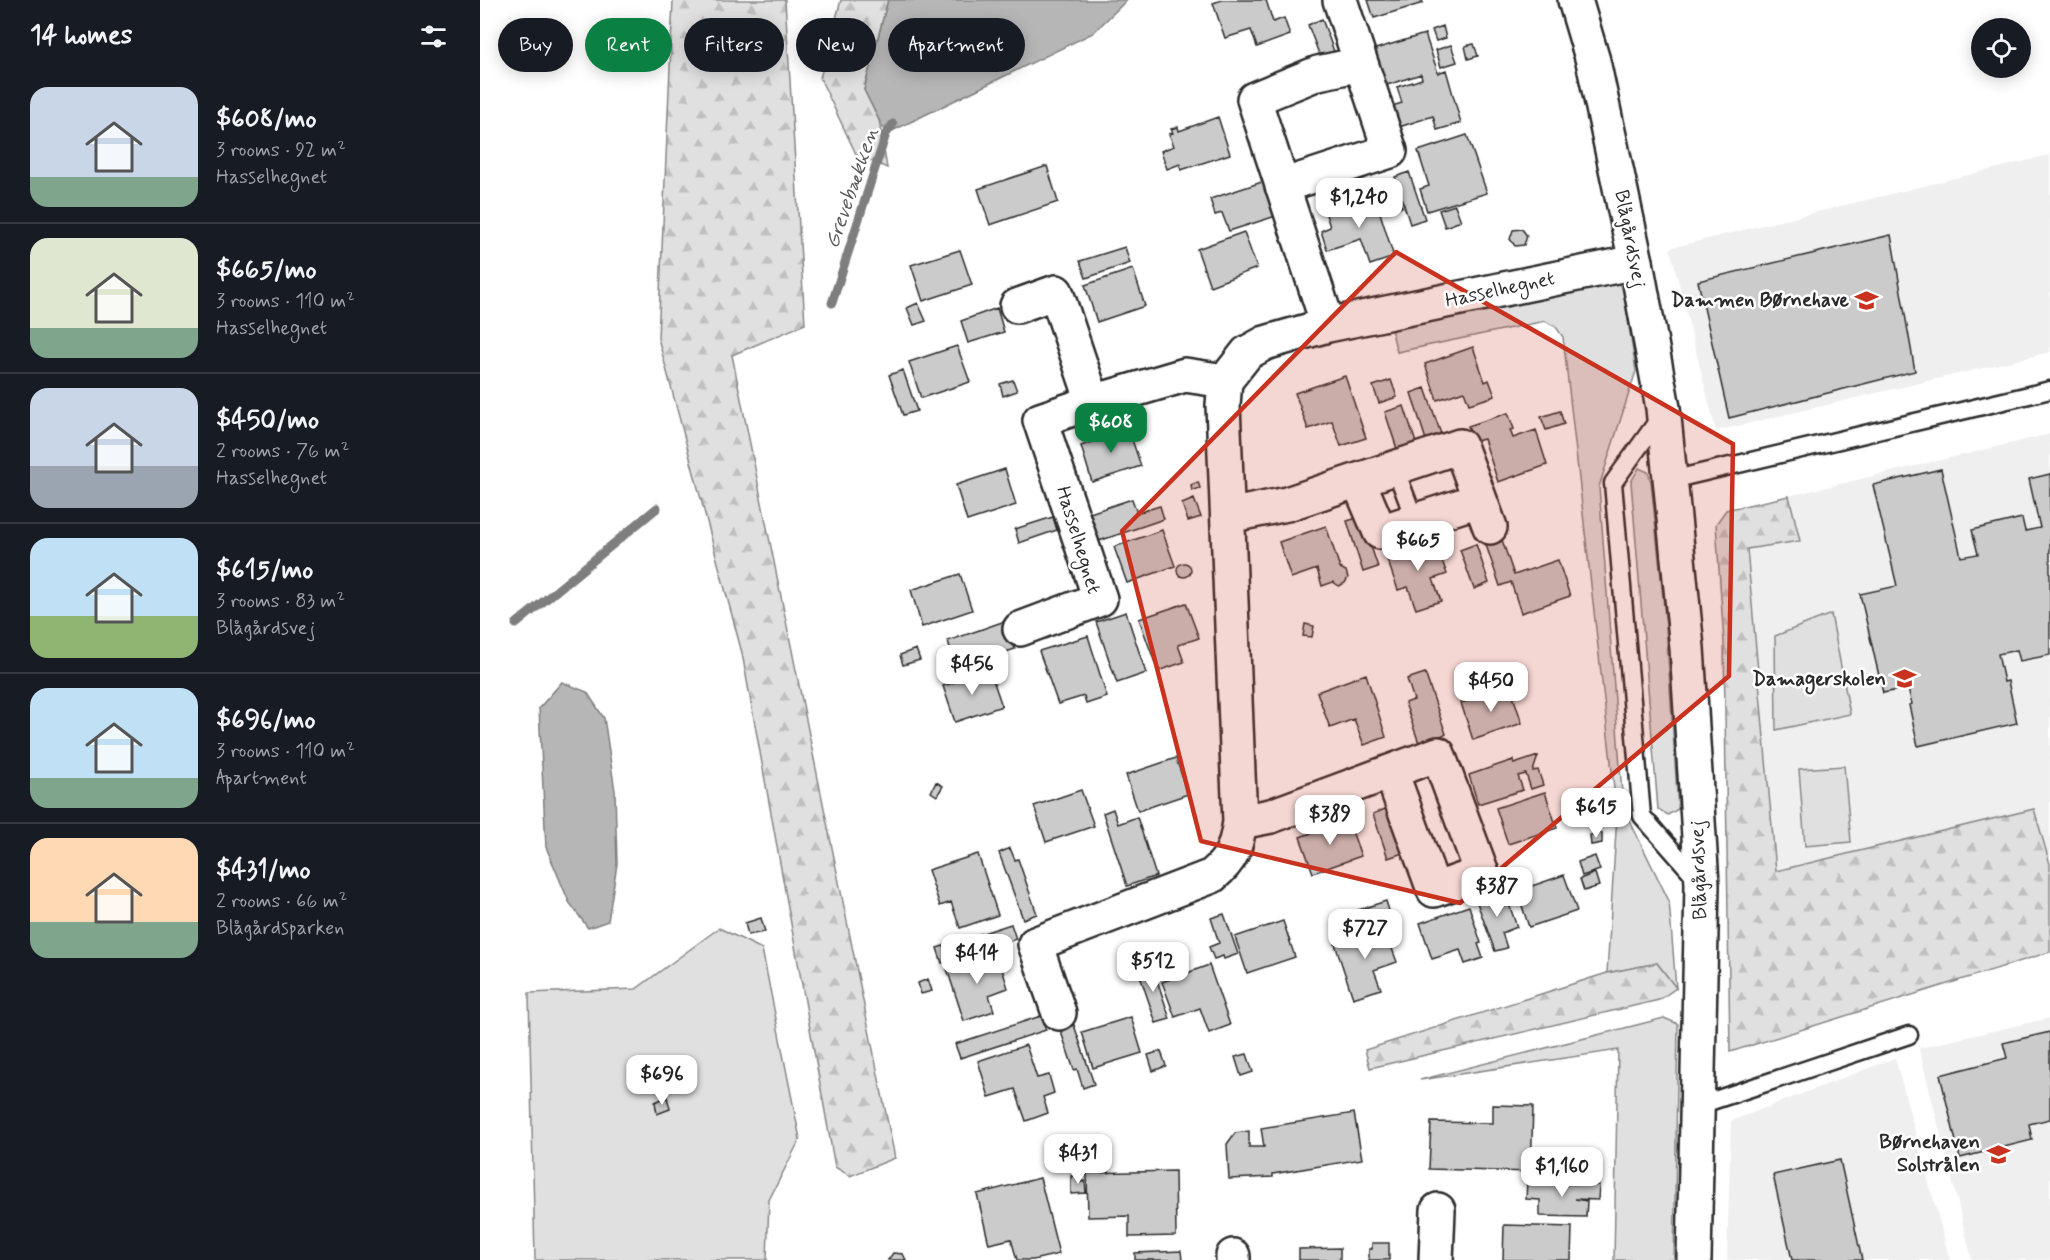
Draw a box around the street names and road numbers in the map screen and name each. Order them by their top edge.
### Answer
street label: Blågårdsvej [1607,188,1653,290]
street label: Hasselhegnet [1443,265,1557,316]
street label: Hasselhegnet [1048,483,1107,597]
street label: Blågårdsvej [1684,820,1714,920]

